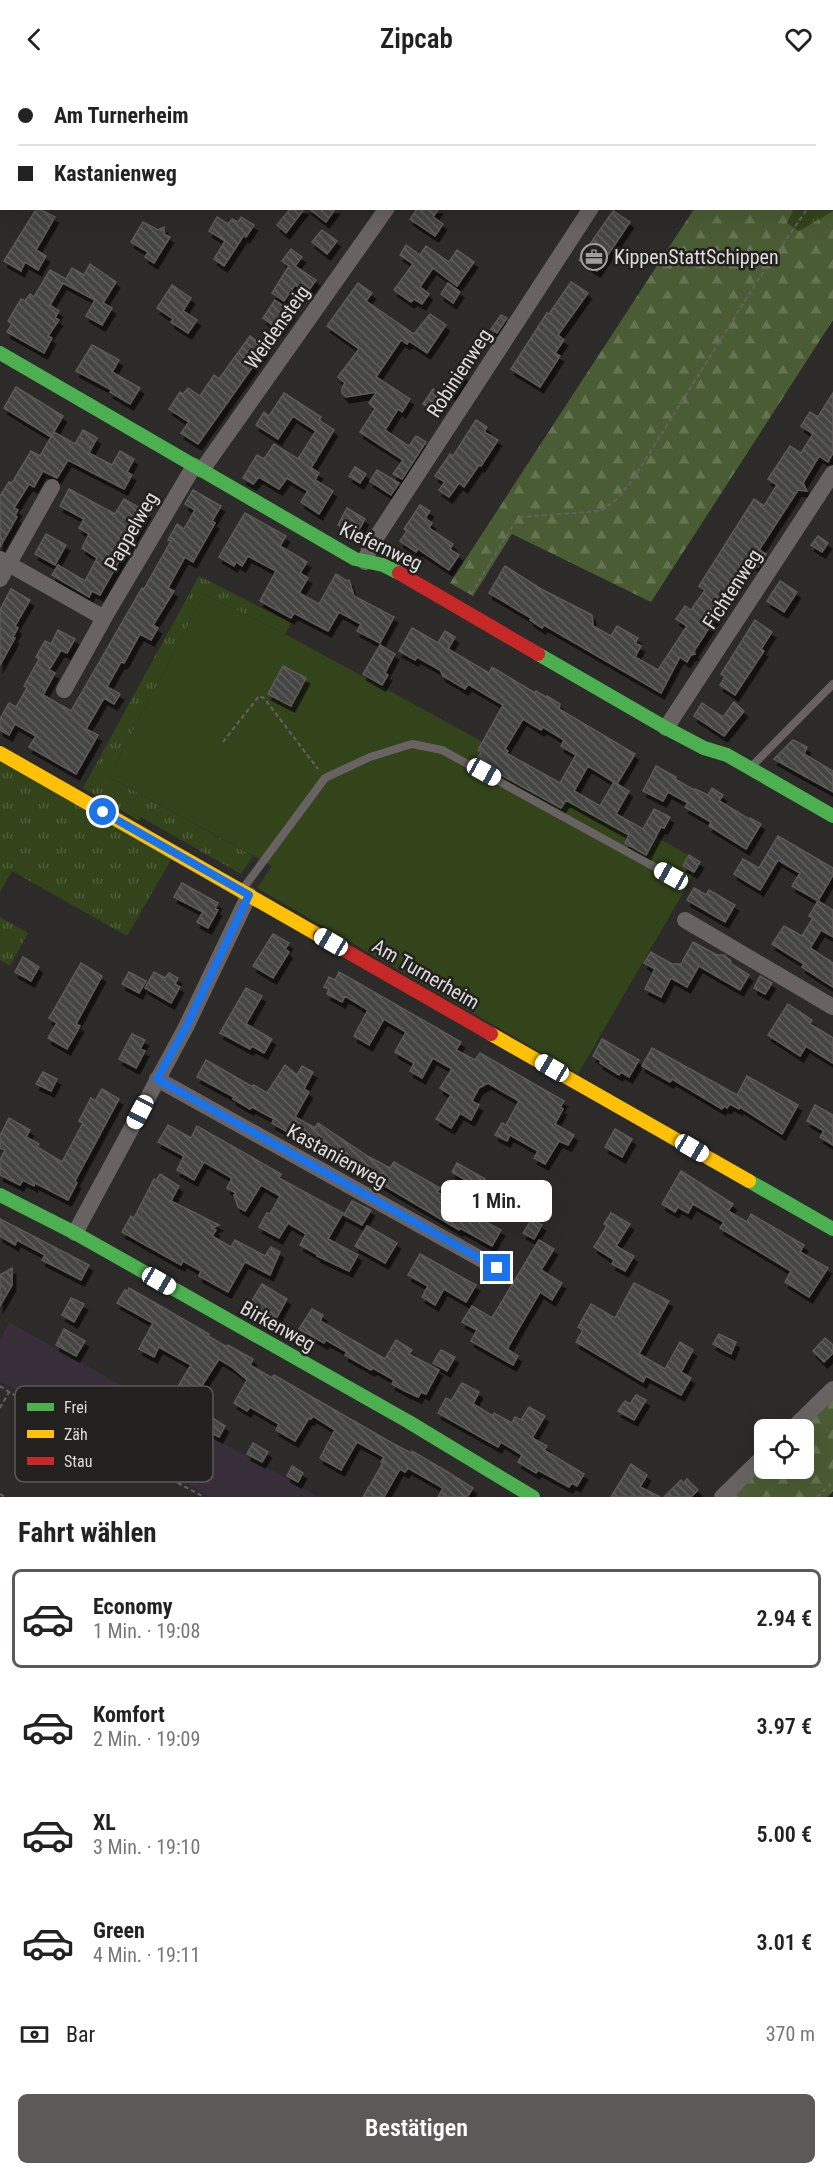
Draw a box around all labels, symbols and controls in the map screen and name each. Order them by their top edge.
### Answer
icon: back [18,23,51,56]
text: Zipcab [380,23,453,55]
icon: heart [782,23,815,56]
text: Am Turnerheim [54,103,189,128]
text: Kastanienweg [54,161,177,186]
office icon: KippenStattSchippen [579,242,609,272]
place label: KippenStattSchippen [614,245,779,269]
street label: Weidensteig [239,280,315,374]
street label: Robinienweg [422,324,496,422]
street label: Pappelweg [99,488,163,574]
street label: Kiefernweg [336,516,426,576]
street label: Fichtenweg [697,545,767,633]
car [464,755,504,789]
route start [89,798,116,825]
car [651,859,691,893]
car [311,925,351,959]
street label: Am Turnerheim [368,934,484,1014]
car [532,1051,572,1085]
car [124,1092,156,1132]
street label: Kastanienweg [283,1119,391,1193]
car [672,1131,712,1165]
callout: 1 Min. [442,1181,552,1223]
text: 1 Min. [471,1189,522,1213]
route end [483,1254,510,1281]
car [139,1264,179,1298]
street label: Birkenweg [236,1296,320,1356]
legend [15,1386,213,1482]
text: Frei [64,1398,87,1417]
map controls [754,1419,814,1479]
button: locate [754,1419,814,1479]
text: Zäh [64,1425,88,1444]
text: Stau [64,1452,92,1471]
text: Fahrt wählen [18,1517,157,1549]
icon: car [21,1592,75,1646]
text: Economy [93,1594,173,1619]
text: 2.94 € [756,1606,812,1631]
text: 1 Min. · 19:08 [93,1619,200,1643]
icon: car [21,1700,75,1754]
text: Komfort [93,1702,165,1727]
text: 3.97 € [756,1714,812,1739]
text: 2 Min. · 19:09 [93,1727,200,1751]
icon: car [21,1808,75,1862]
text: XL [93,1810,116,1835]
text: 5.00 € [756,1822,812,1847]
text: 3 Min. · 19:10 [93,1835,200,1859]
icon: car [21,1916,75,1970]
text: Green [93,1918,145,1943]
text: 3.01 € [756,1930,812,1955]
text: 4 Min. · 19:11 [93,1943,200,1967]
icon: cash [18,2018,51,2051]
text: Bar [66,2022,95,2047]
text: 370 m [766,2022,815,2046]
button: Bestätigen [18,2094,815,2163]

